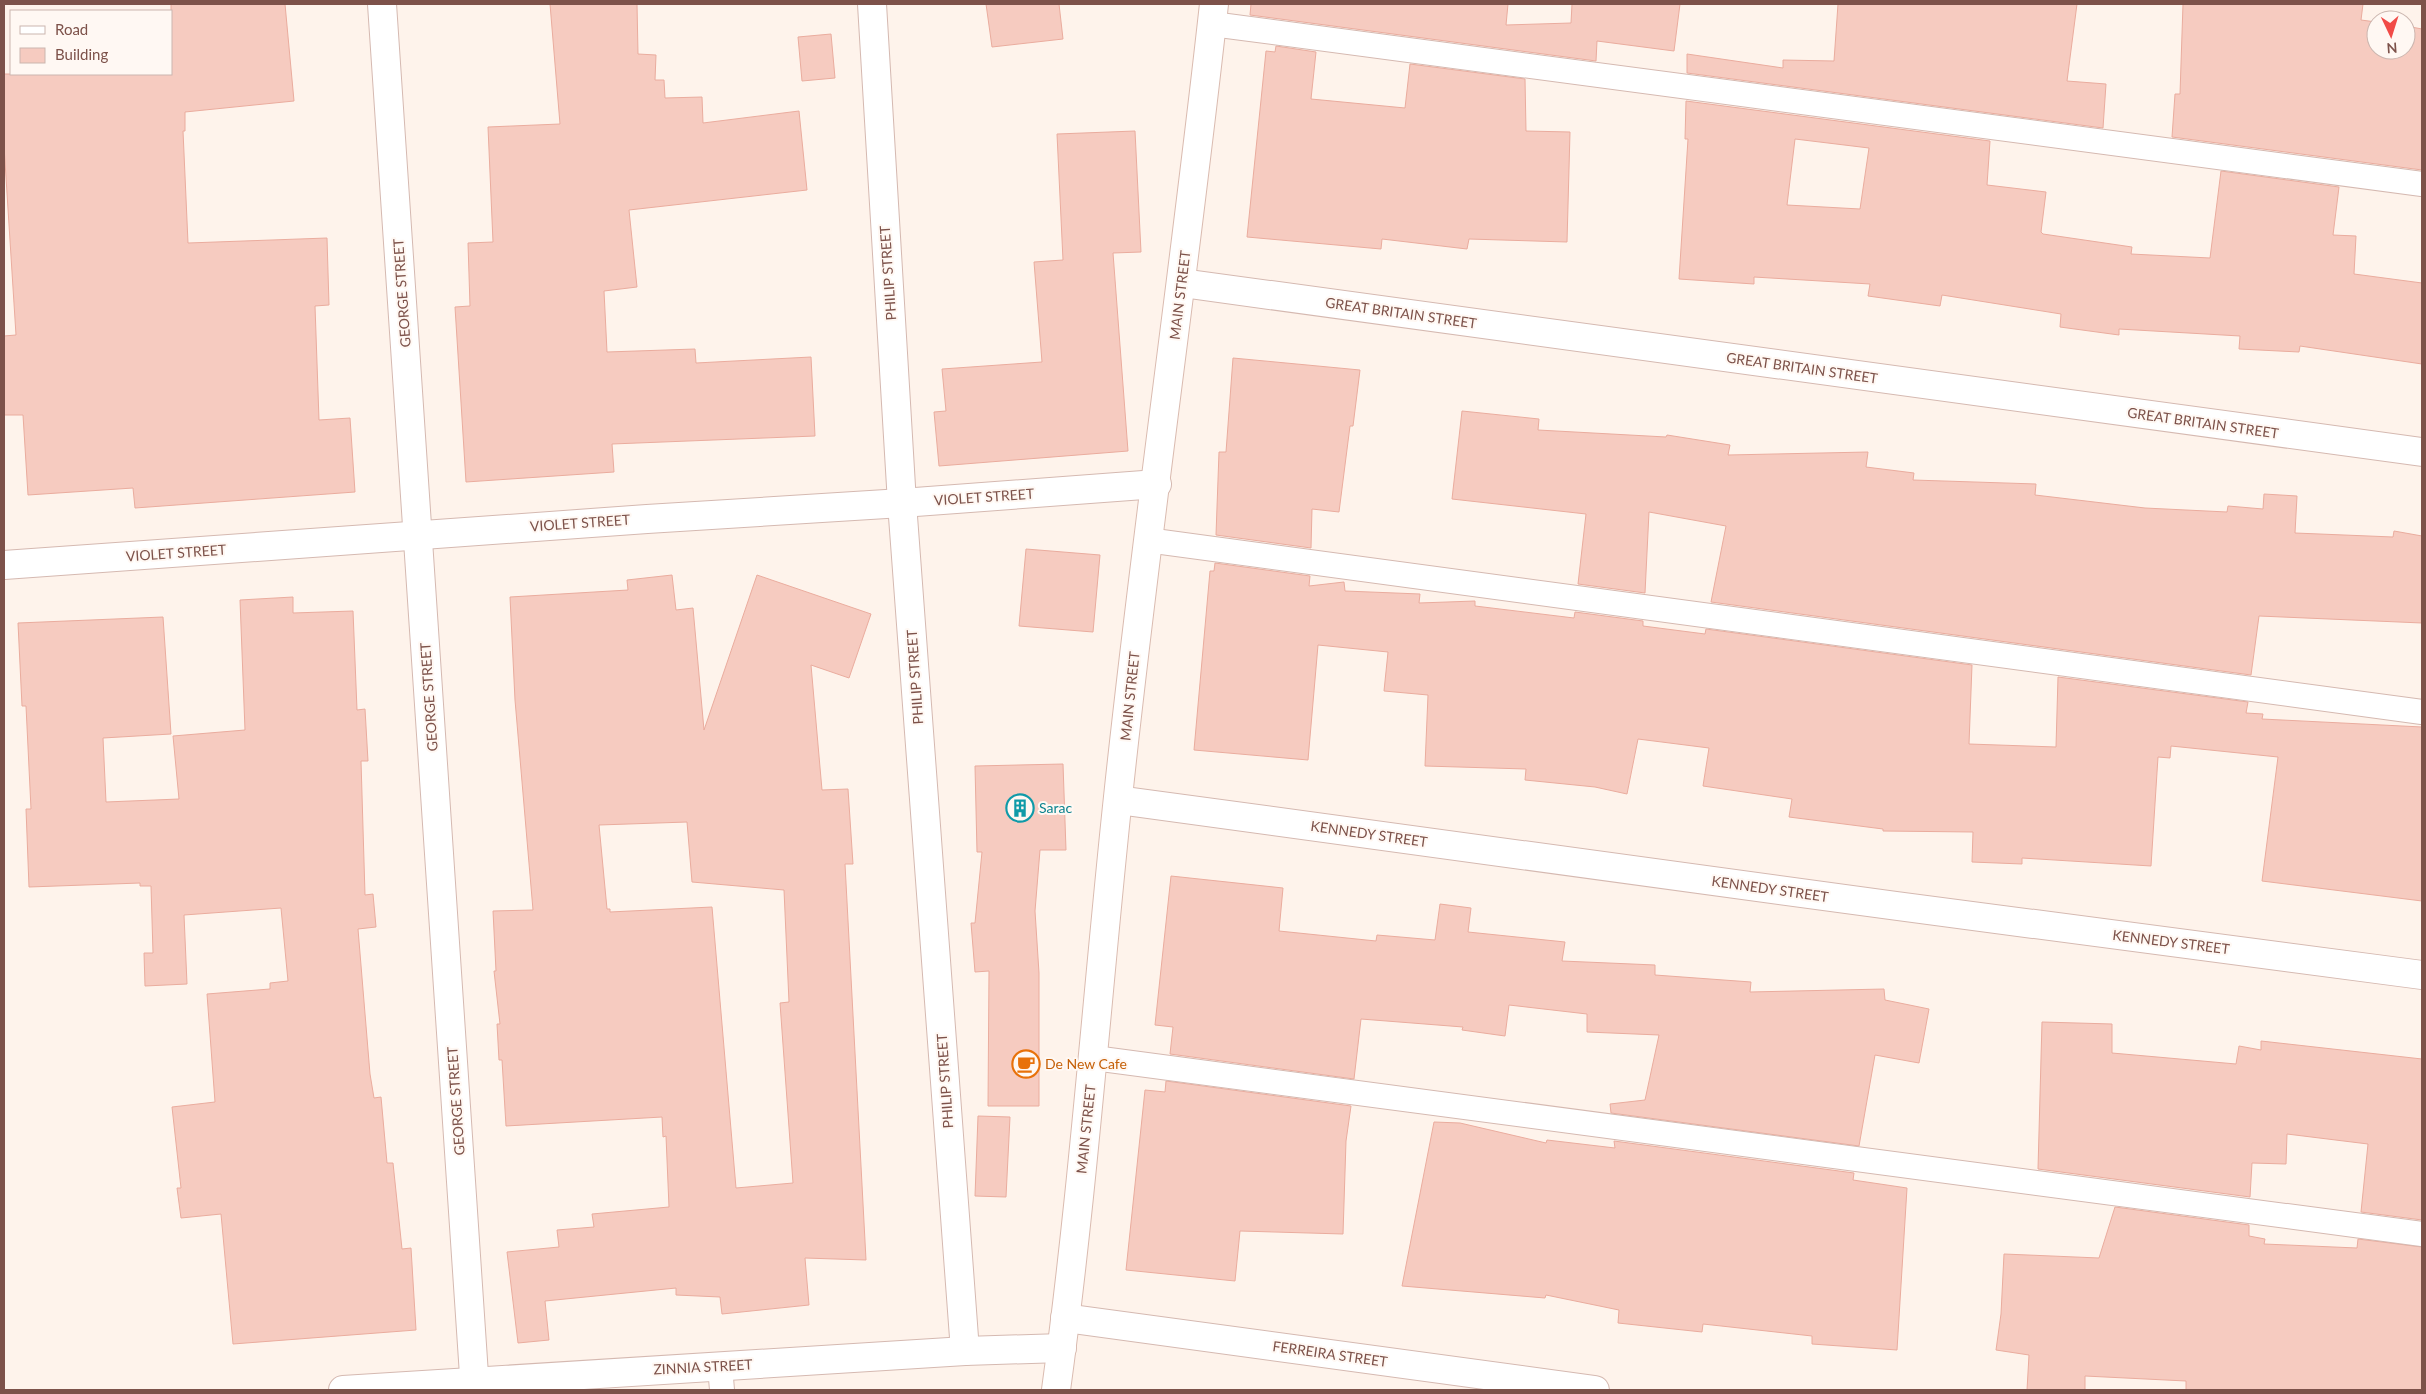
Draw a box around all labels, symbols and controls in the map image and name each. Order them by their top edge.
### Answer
legend [10,10,172,75]
north arrow [2366,10,2416,60]
text: Road [55,20,88,38]
text: N [2386,40,2398,57]
text: Building [55,45,108,63]
street label: PHILIP STREET [876,224,899,321]
street label: GEORGE STREET [389,237,414,348]
street label: MAIN STREET [1166,249,1193,341]
street label: GREAT BRITAIN STREET [1324,293,1479,332]
street label: GREAT BRITAIN STREET [1725,348,1880,387]
street label: GREAT BRITAIN STREET [2126,403,2281,442]
street label: VIOLET STREET [933,484,1035,508]
street label: VIOLET STREET [529,510,631,534]
street label: VIOLET STREET [125,540,227,564]
street label: PHILIP STREET [903,628,926,725]
street label: GEORGE STREET [416,641,441,752]
street label: MAIN STREET [1116,650,1143,741]
building icon: Sarac [1005,793,1035,823]
place label: Sarac [1039,799,1072,816]
street label: KENNEDY STREET [1310,817,1429,850]
street label: KENNEDY STREET [1711,872,1830,905]
street label: KENNEDY STREET [2112,926,2231,957]
street label: PHILIP STREET [933,1032,956,1129]
street label: GEORGE STREET [443,1045,468,1156]
cafe icon: De New Cafe [1011,1049,1041,1079]
place label: De New Cafe [1045,1055,1127,1072]
street label: MAIN STREET [1072,1083,1099,1174]
street label: FERREIRA STREET [1271,1337,1389,1370]
street label: ZINNIA STREET [653,1355,754,1378]

